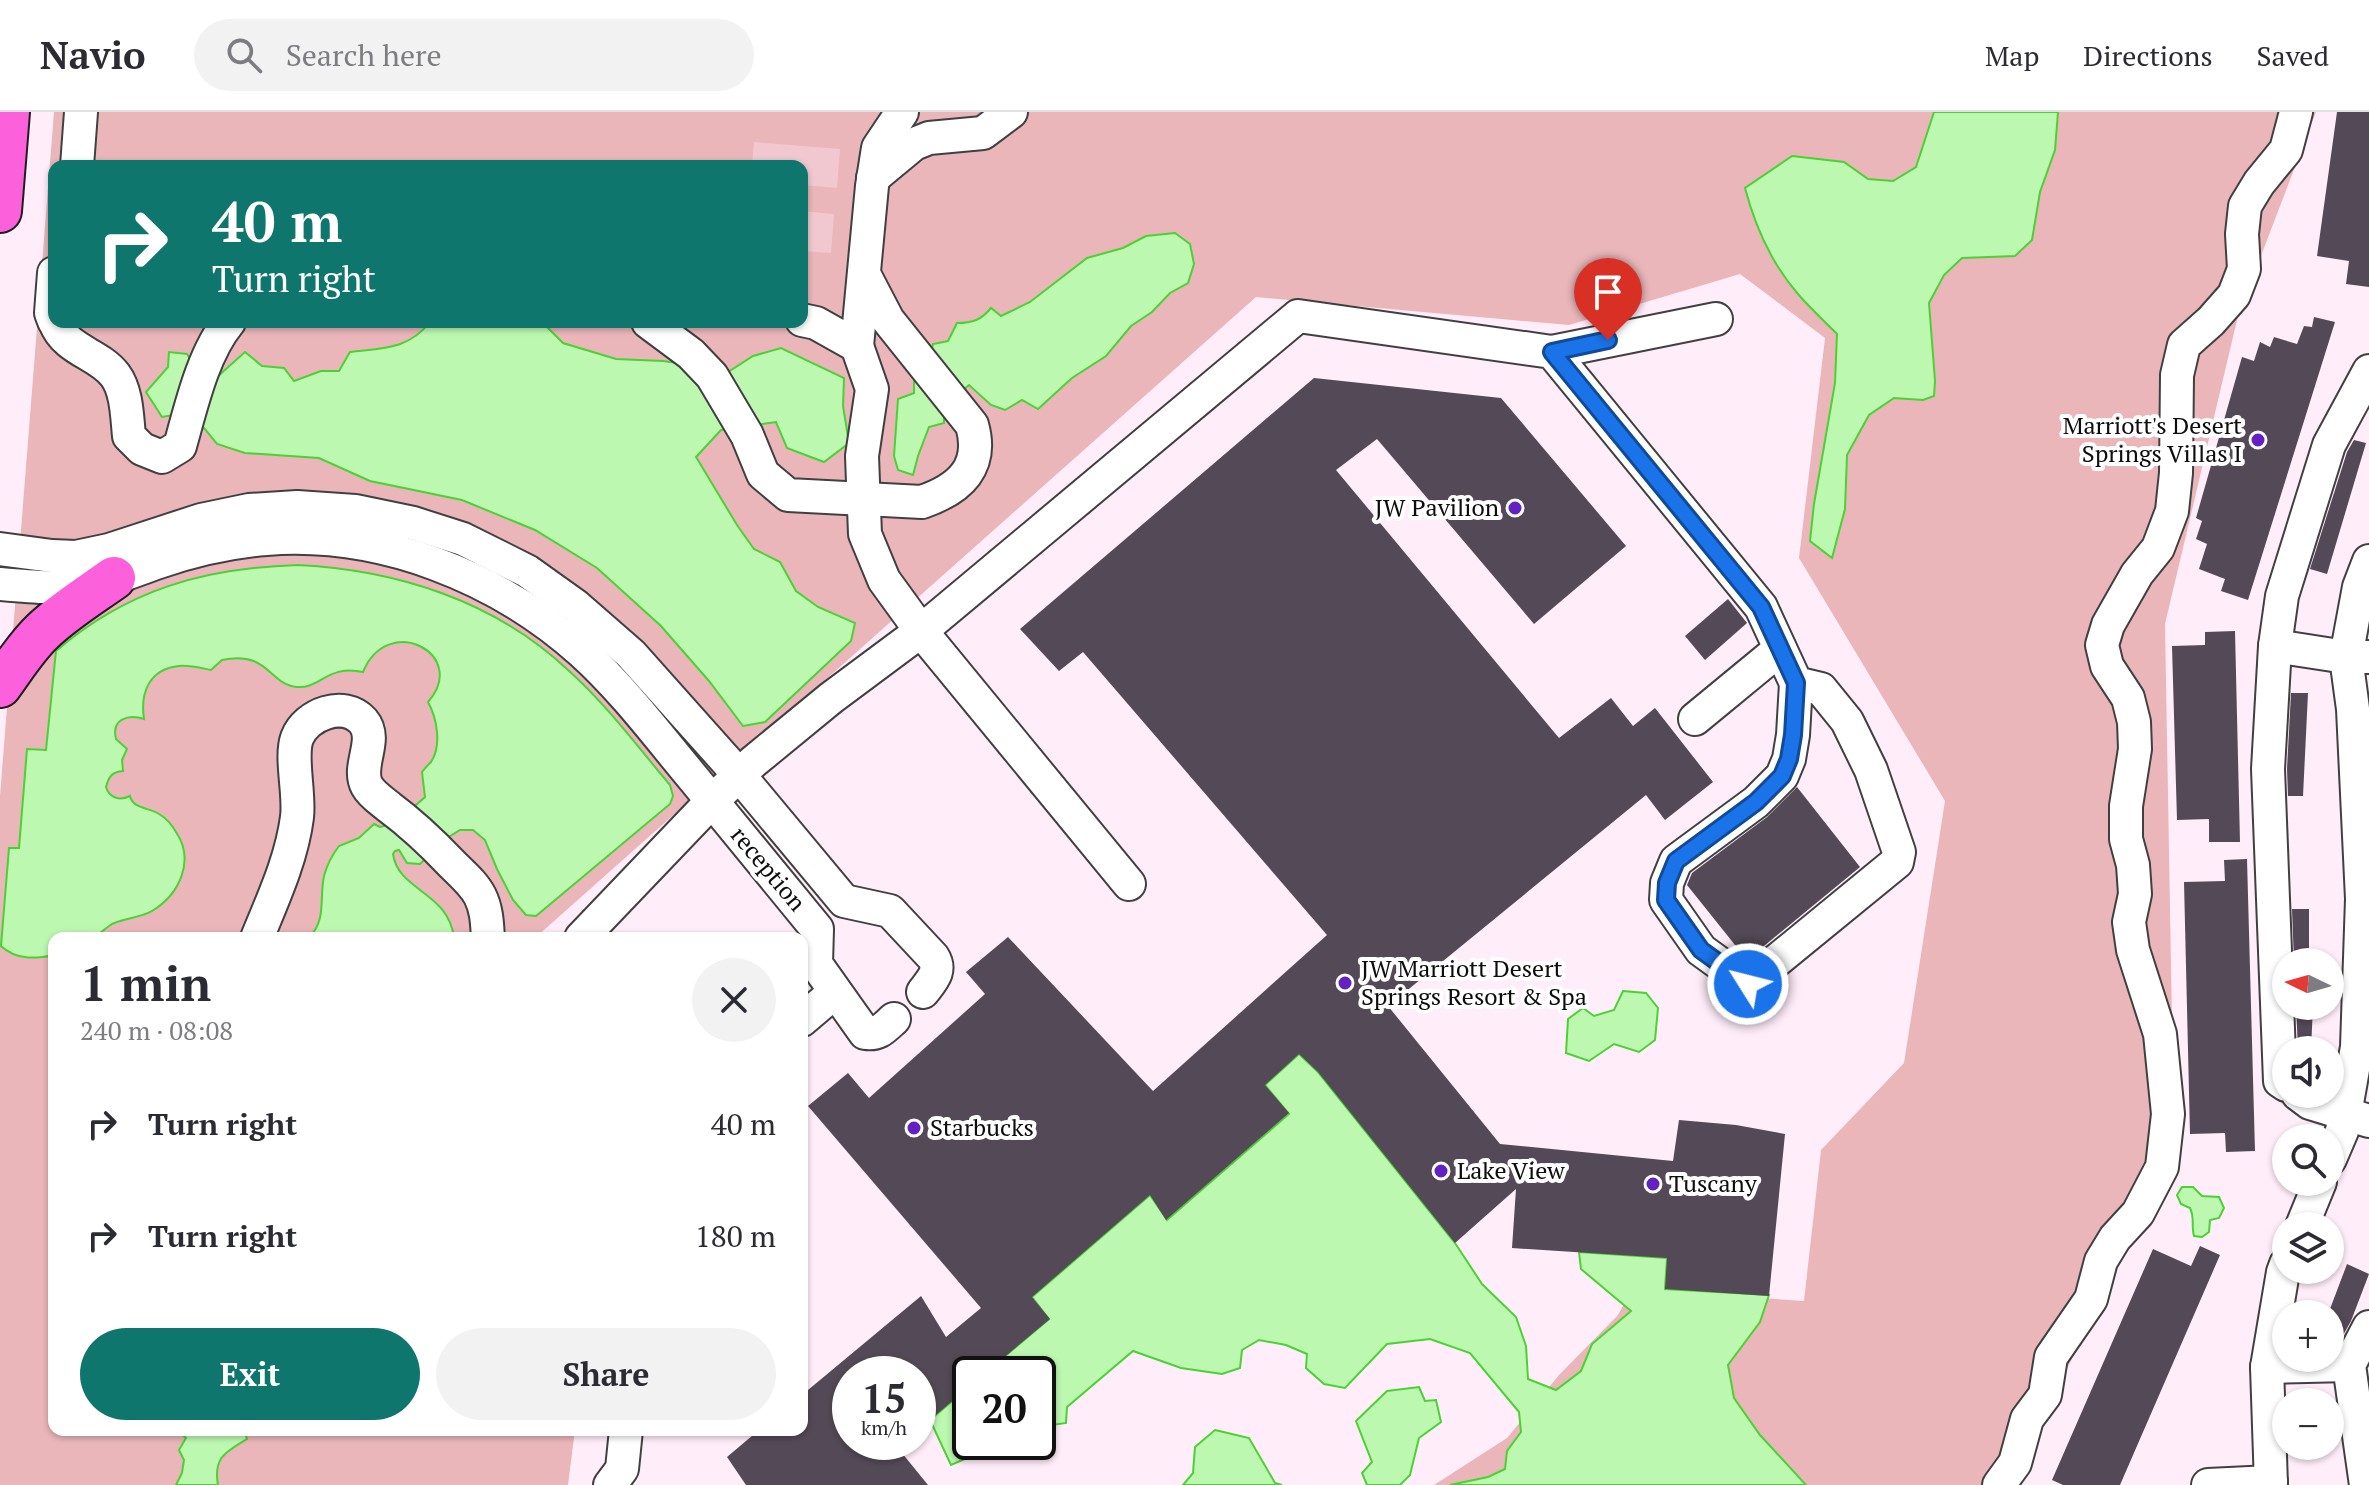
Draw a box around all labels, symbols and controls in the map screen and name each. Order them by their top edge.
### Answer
search box [194,19,754,91]
text: Navio [40,30,146,80]
icon: search [222,33,266,77]
text: Search here [286,35,442,75]
text: Map [1985,37,2039,74]
text: Directions [2083,37,2213,74]
text: Saved [2257,37,2329,74]
text: 40 m [212,184,342,258]
icon: right [80,192,184,296]
text: Turn right [212,255,376,302]
pin [1574,258,1642,340]
icon: arrive [1586,270,1630,314]
place label: Marriott's Desert Springs Villas I [2063,409,2242,469]
marker: Marriott's Desert Springs Villas I [2249,431,2267,449]
place label: JW Pavilion [1375,491,1499,523]
marker: JW Pavilion [1506,499,1524,517]
street label: reception [724,819,814,917]
position arrow [1706,942,1790,1026]
north arrow [2272,948,2344,1020]
map controls [2272,948,2344,1460]
text: 1 min [80,951,211,1015]
place label: JW Marriott Desert Springs Resort & Spa [1361,952,1587,1012]
button: close [692,958,776,1042]
marker: JW Marriott Desert Springs Resort & Spa [1336,974,1354,992]
text: 240 m · 08:08 [80,1013,233,1047]
button: sound [2272,1036,2344,1108]
icon: right [80,1102,124,1146]
text: Turn right [148,1104,297,1144]
text: 40 m [711,1104,776,1144]
place label: Starbucks [930,1111,1034,1143]
marker: Starbucks [905,1119,923,1137]
button: search [2272,1124,2344,1196]
place label: Lake View [1457,1154,1565,1186]
marker: Lake View [1432,1162,1450,1180]
place label: Tuscany [1669,1167,1758,1199]
marker: Tuscany [1644,1175,1662,1193]
button: layers [2272,1212,2344,1284]
icon: right [80,1214,124,1258]
text: Turn right [148,1216,297,1256]
text: 180 m [695,1216,776,1256]
button: + [2272,1300,2344,1372]
button: Exit [80,1328,420,1420]
button: Share [436,1328,776,1420]
speed limit sign: 20 [952,1356,1056,1460]
text: 15 [861,1371,907,1424]
button: − [2272,1388,2344,1460]
text: km/h [861,1414,907,1441]

